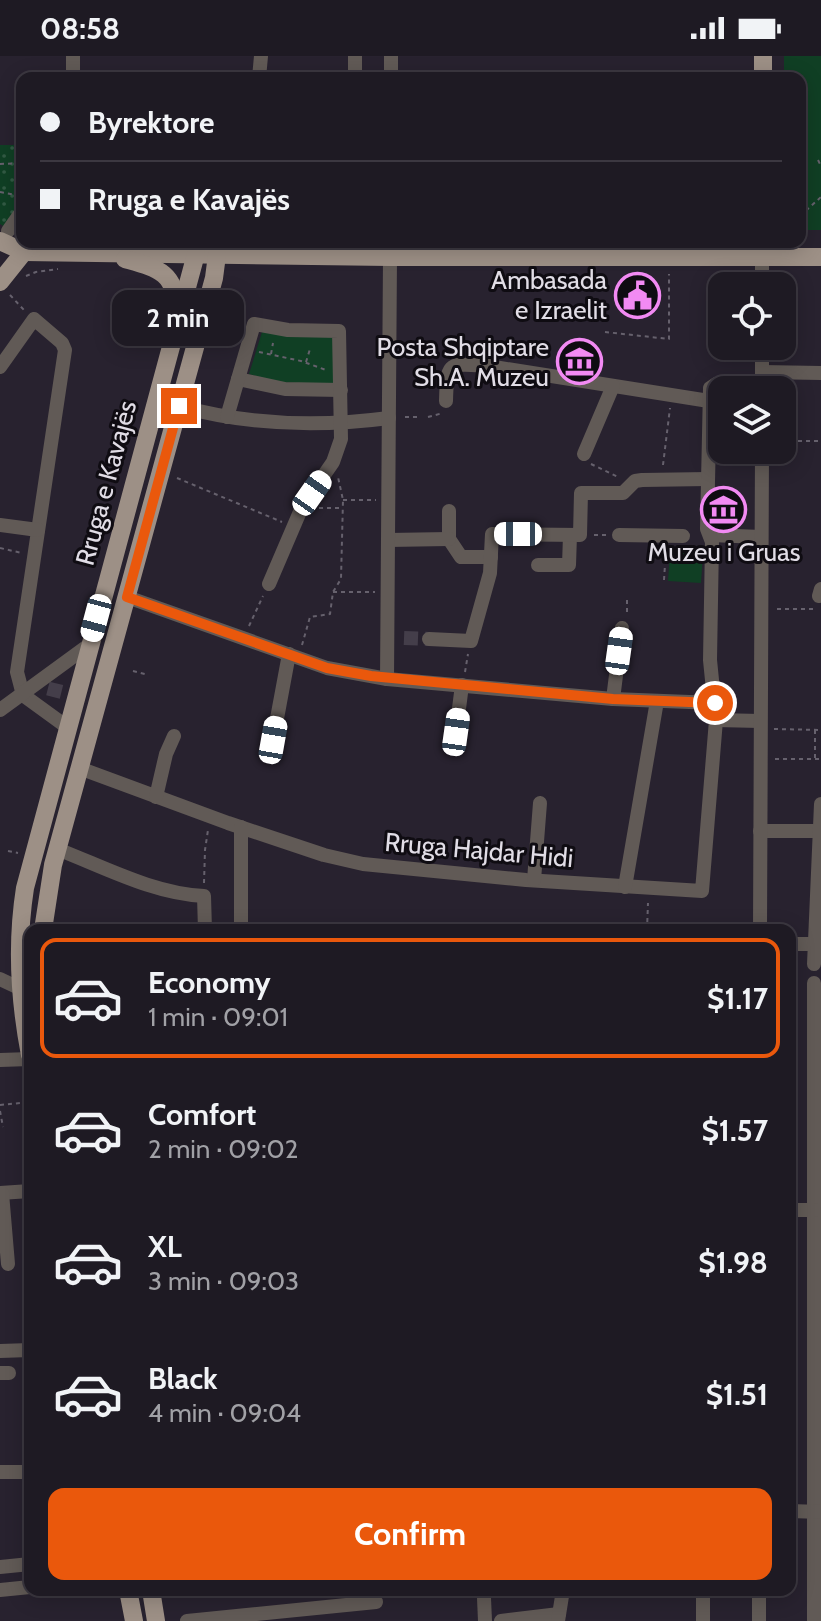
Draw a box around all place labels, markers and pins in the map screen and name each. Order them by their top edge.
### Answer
place label: Ambasada e Izraelit [491,264,608,326]
public building icon: Ambasada e Izraelit [614,271,662,319]
place label: Posta Shqiptare Sh.A. Muzeu [376,331,549,393]
museum icon: Posta Shqiptare Sh.A. Muzeu [556,338,604,386]
museum icon: Muzeu i Gruas [700,485,748,533]
place label: Muzeu i Gruas [648,536,801,568]

